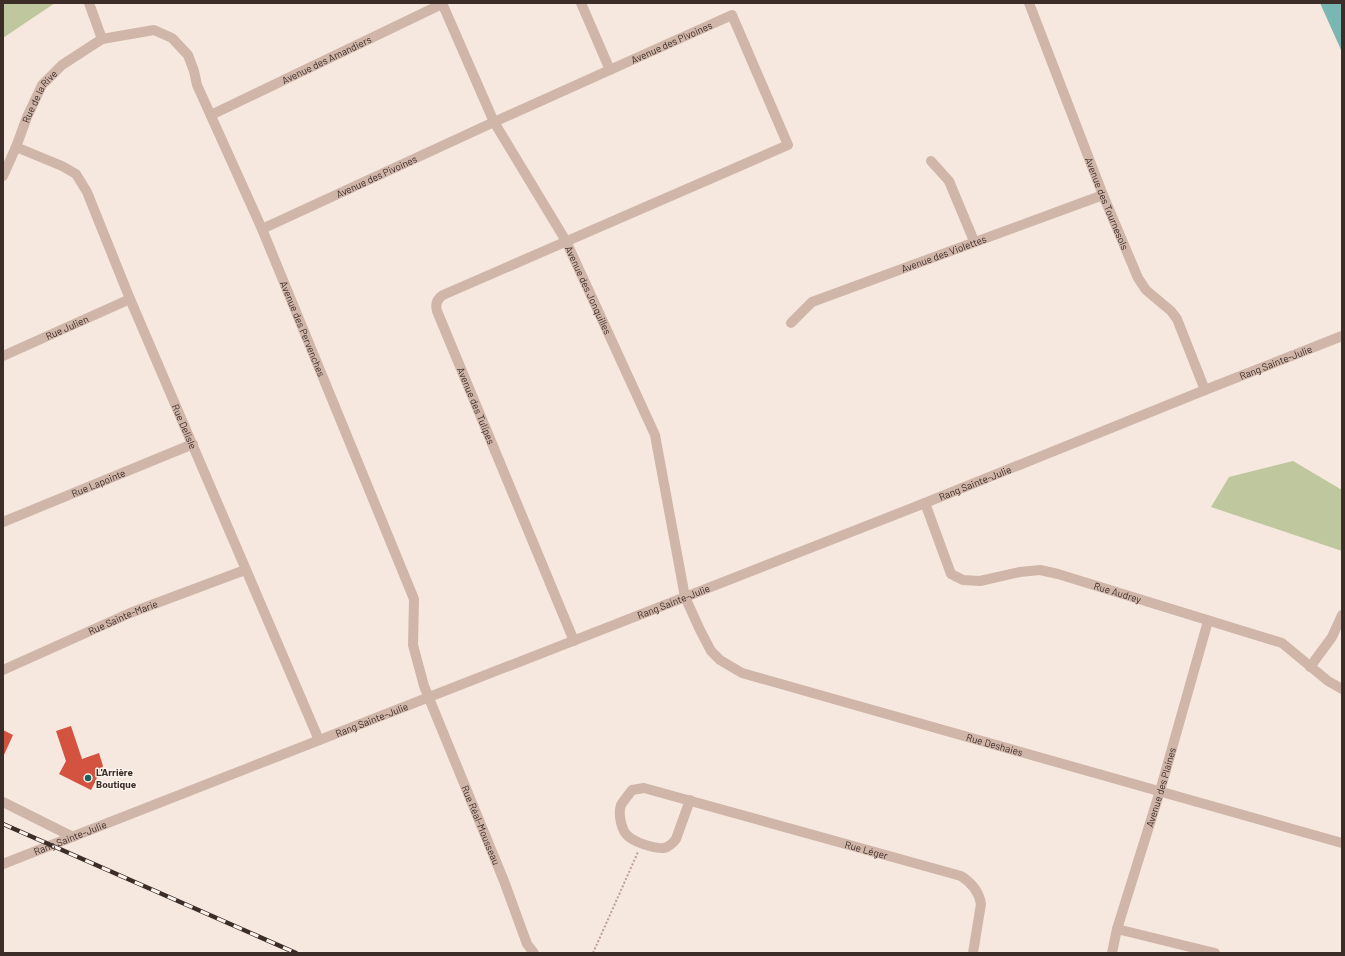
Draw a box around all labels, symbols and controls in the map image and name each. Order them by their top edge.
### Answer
street label: Avenue des Pivoines [629,19,714,66]
street label: Avenue des Amandiers [280,33,373,86]
street label: Rue de la Rive [19,67,60,124]
street label: Avenue des Pivoines [334,152,419,200]
street label: Avenue des Tournesols [1083,155,1131,252]
street label: Avenue des Violettes [899,232,988,275]
street label: Avenue des Jonquilles [563,244,614,336]
street label: Avenue des Pervenches [278,279,328,378]
street label: Rue Julien [44,313,90,342]
street label: Rang Sainte-Julie [1238,342,1314,382]
street label: Avenue des Tulipes [455,365,498,446]
street label: Rue Delisle [170,402,200,451]
street label: Rang Sainte-Julie [937,463,1013,503]
street label: Rue Lapointe [69,466,127,499]
street label: Rue Audrey [1092,579,1143,605]
street label: Rang Sainte-Julie [635,582,712,621]
street label: Rue Sainte-Marie [86,597,159,637]
street label: Rang Sainte-Julie [334,700,410,739]
street label: Rue Deshaies [965,731,1025,758]
street label: Avenue des Plaines [1143,746,1178,828]
place label: L'Arrière Boutique [96,766,137,790]
marker: L'Arrière Boutique [83,773,93,783]
street label: Rue Réal-Mousseau [459,783,503,867]
street label: Rang Sainte-Julie [32,818,108,857]
street label: Rue Léger [843,838,890,862]

